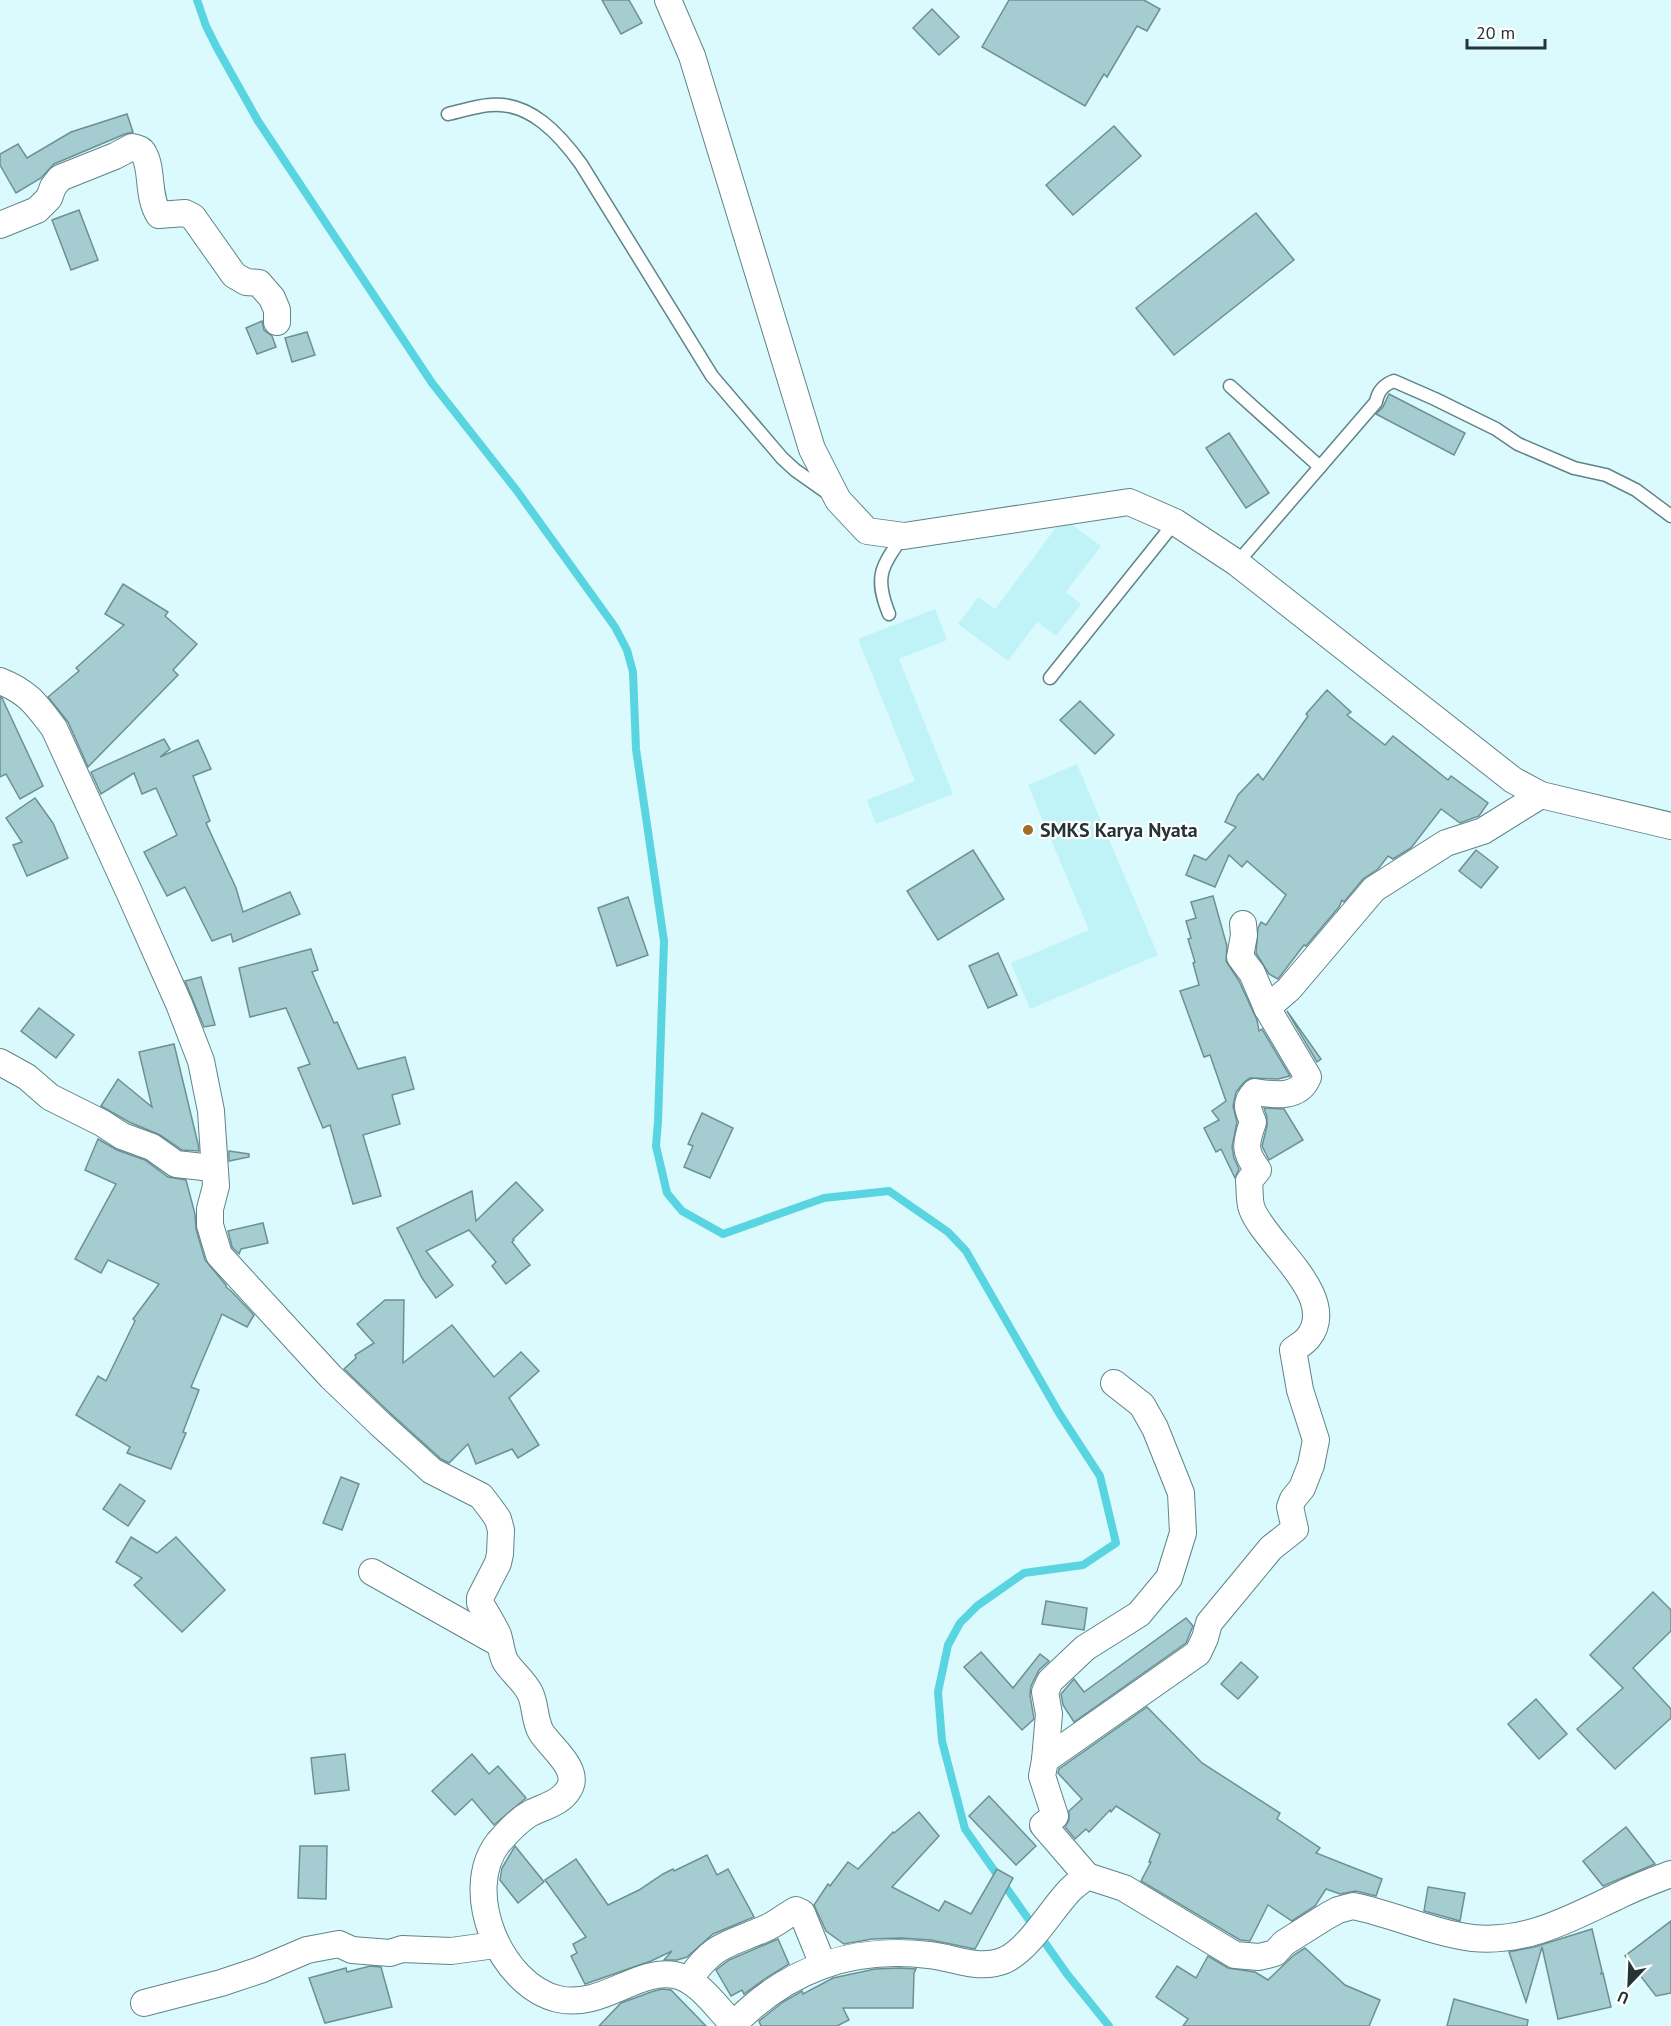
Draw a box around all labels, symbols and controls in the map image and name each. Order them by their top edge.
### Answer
scale bar [1467,12,1545,50]
text: 20 m [1476,21,1515,44]
place label: SMKS Karya Nyata [1040,817,1198,843]
marker: SMKS Karya Nyata [1021,823,1035,837]
north arrow [1599,1954,1659,2014]
text: U [1615,1987,1632,2009]

